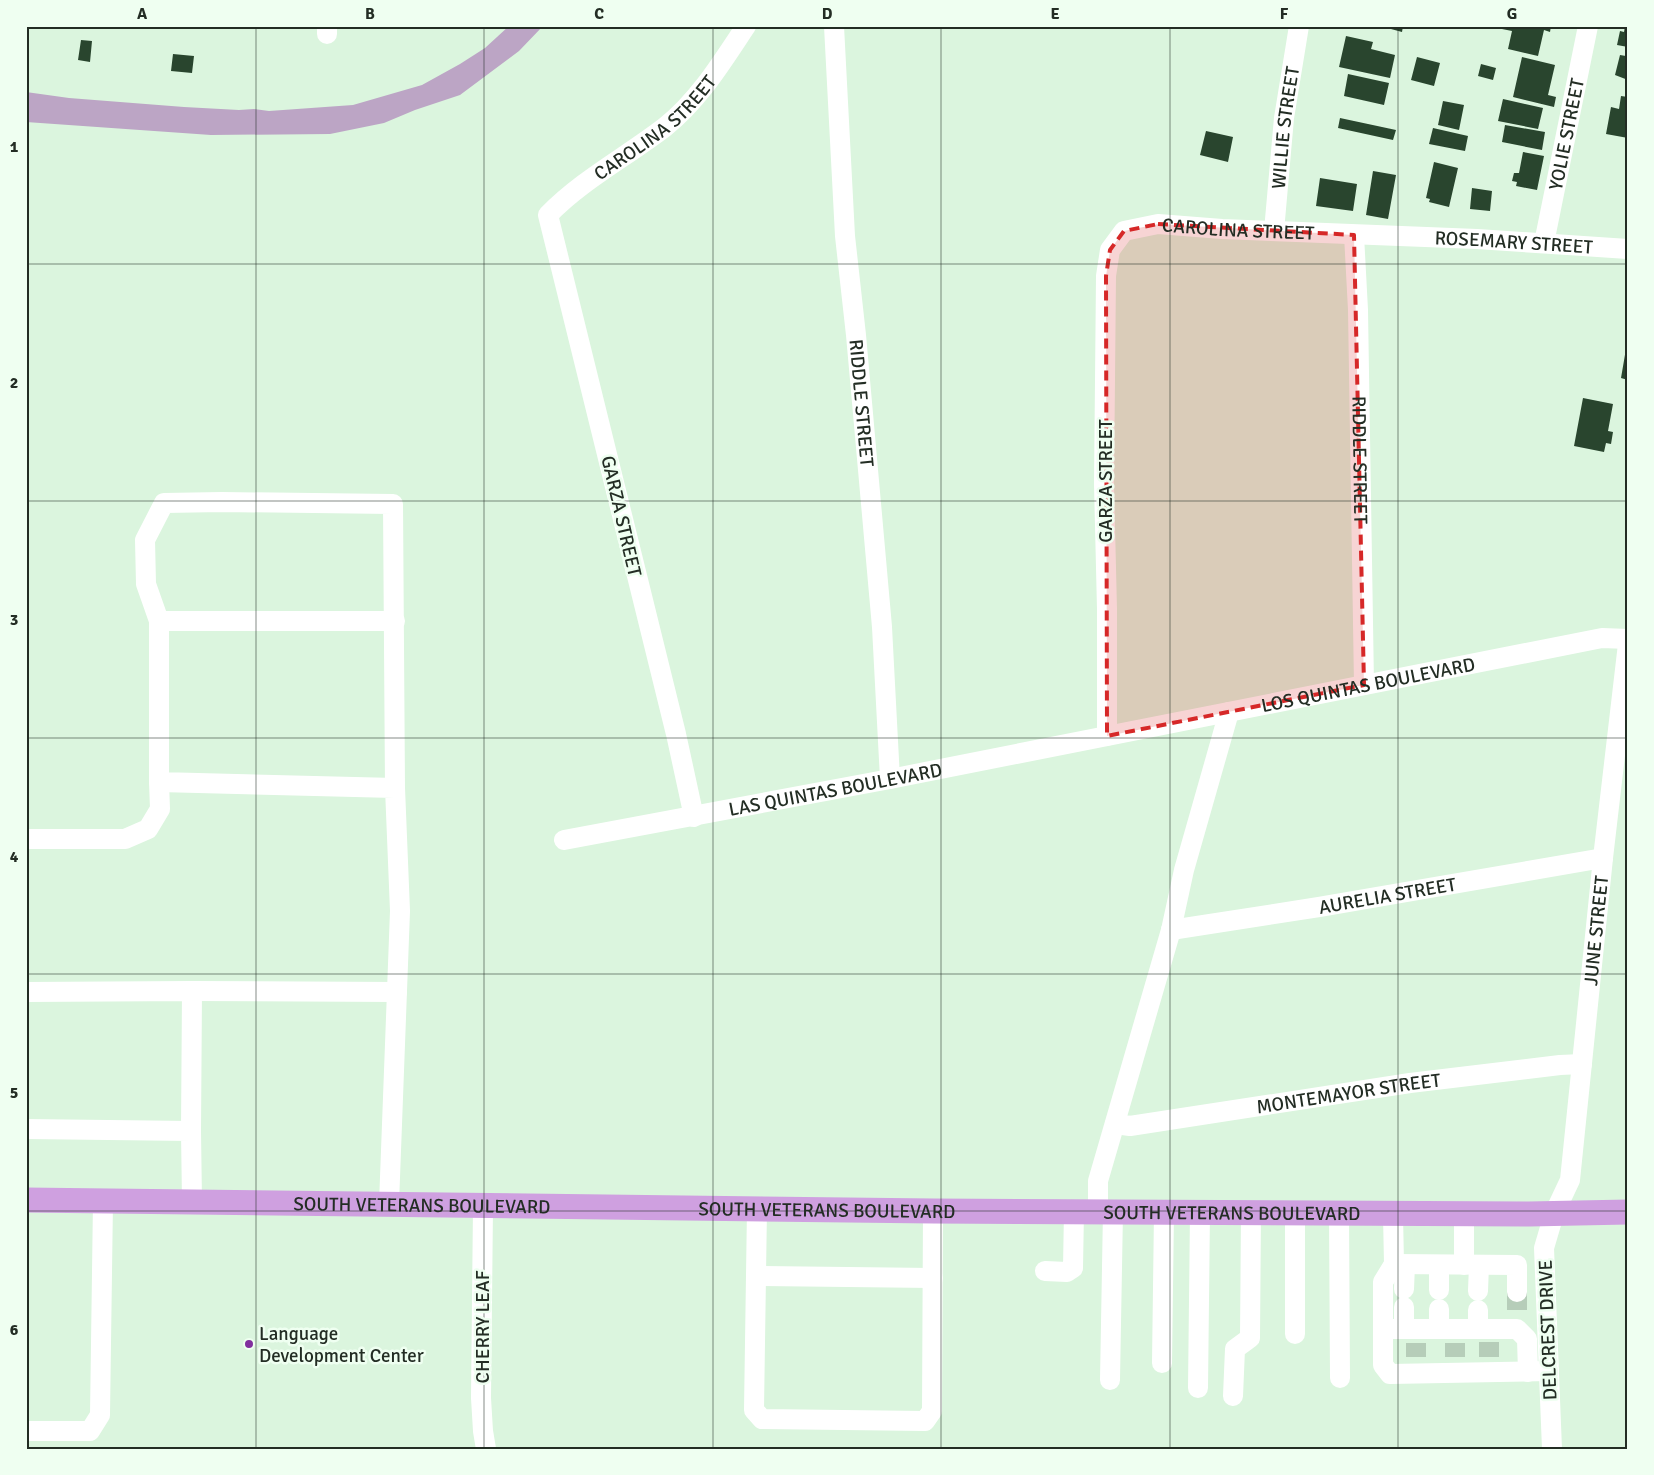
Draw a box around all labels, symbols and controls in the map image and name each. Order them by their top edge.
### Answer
text: A [137,4,148,24]
text: B [365,4,375,24]
text: C [594,4,604,24]
text: D [822,4,833,24]
text: E [1050,4,1060,24]
text: F [1280,4,1289,24]
text: G [1507,4,1517,24]
street label: WILLIE STREET [1267,64,1305,190]
street label: CAROLINA STREET [590,70,722,186]
street label: YOLIE STREET [1544,76,1590,193]
text: 1 [10,137,19,157]
street label: CAROLINA STREET [1161,213,1315,246]
street label: ROSEMARY STREET [1434,226,1594,260]
street label: RIDDLE STREET [843,338,879,468]
text: 2 [10,373,18,393]
street label: RIDDLE STREET [1346,396,1372,525]
street label: GARZA STREET [1094,419,1118,543]
street label: GARZA STREET [595,453,647,580]
text: 3 [10,610,18,630]
street label: LOS QUINTAS BOULEVARD [1259,652,1477,718]
street label: LAS QUINTAS BOULEVARD [727,758,944,822]
text: 4 [10,847,19,867]
street label: AURELIA STREET [1317,872,1459,920]
street label: JUNE STREET [1579,874,1614,987]
street label: MONTEMAYOR STREET [1255,1068,1443,1119]
text: 5 [10,1083,18,1103]
street label: SOUTH VETERANS BOULEVARD [293,1192,551,1219]
street label: SOUTH VETERANS BOULEVARD [698,1197,956,1224]
street label: SOUTH VETERANS BOULEVARD [1103,1201,1361,1226]
street label: DELCREST DRIVE [1534,1259,1562,1401]
street label: CHERRY LEAF [471,1270,495,1384]
text: 6 [10,1320,19,1340]
place label: Language Development Center [259,1322,424,1368]
marker: Language Development Center [243,1338,255,1350]

